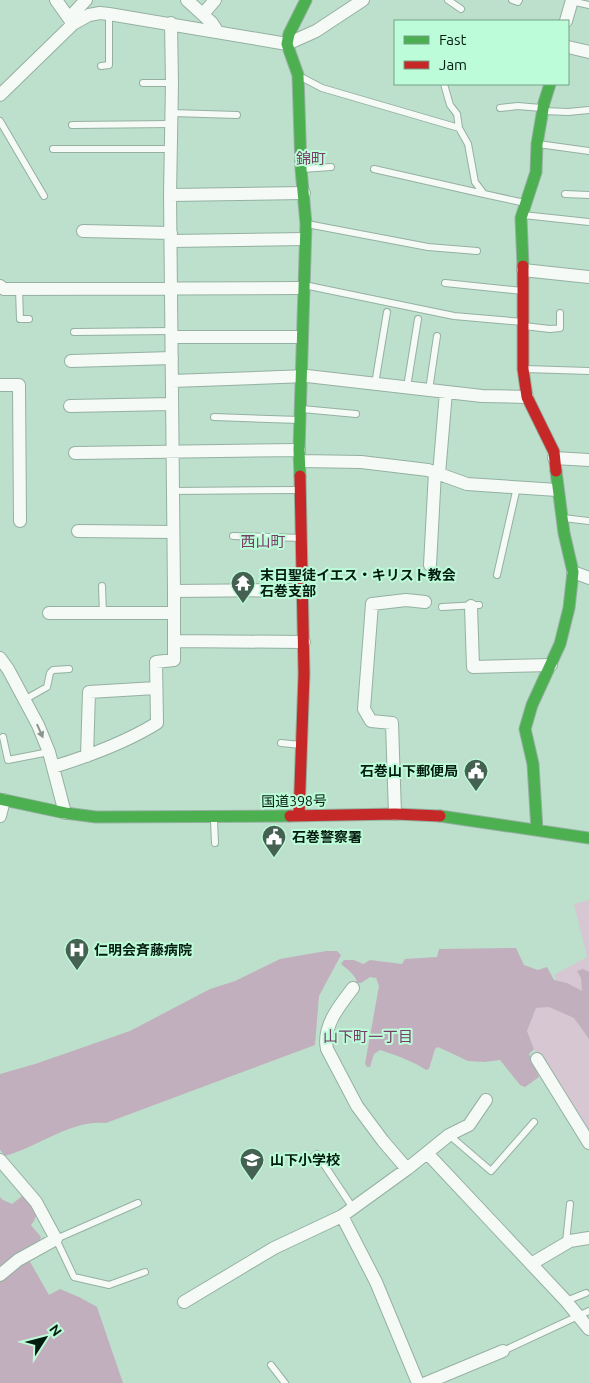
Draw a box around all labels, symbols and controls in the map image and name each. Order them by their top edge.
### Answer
legend [394,20,569,85]
text: Fast [439,31,467,48]
text: Jam [439,56,467,73]
district label: 錦町 [296,150,326,167]
district label: 西山町 [240,533,286,550]
place label: 末日聖徒イエス・キリスト教会 石巻支部 [260,567,456,599]
temple icon: 末日聖徒イエス・キリスト教会 石巻支部 [230,570,256,604]
one-way arrow [37,724,45,738]
public building icon: 石巻山下郵便局 [463,758,489,792]
place label: 石巻山下郵便局 [360,763,458,779]
street label: 国道398号 [261,792,327,810]
public building icon: 石巻警察署 [261,824,287,858]
place label: 石巻警察署 [292,829,362,845]
hospital icon: 仁明会斉藤病院 [64,937,90,971]
place label: 仁明会斉藤病院 [94,942,192,958]
district label: 山下町一丁目 [323,1028,413,1045]
school or university icon: 山下小学校 [239,1147,265,1181]
place label: 山下小学校 [270,1152,340,1168]
north arrow [20,1313,70,1363]
text: N [46,1321,65,1339]

